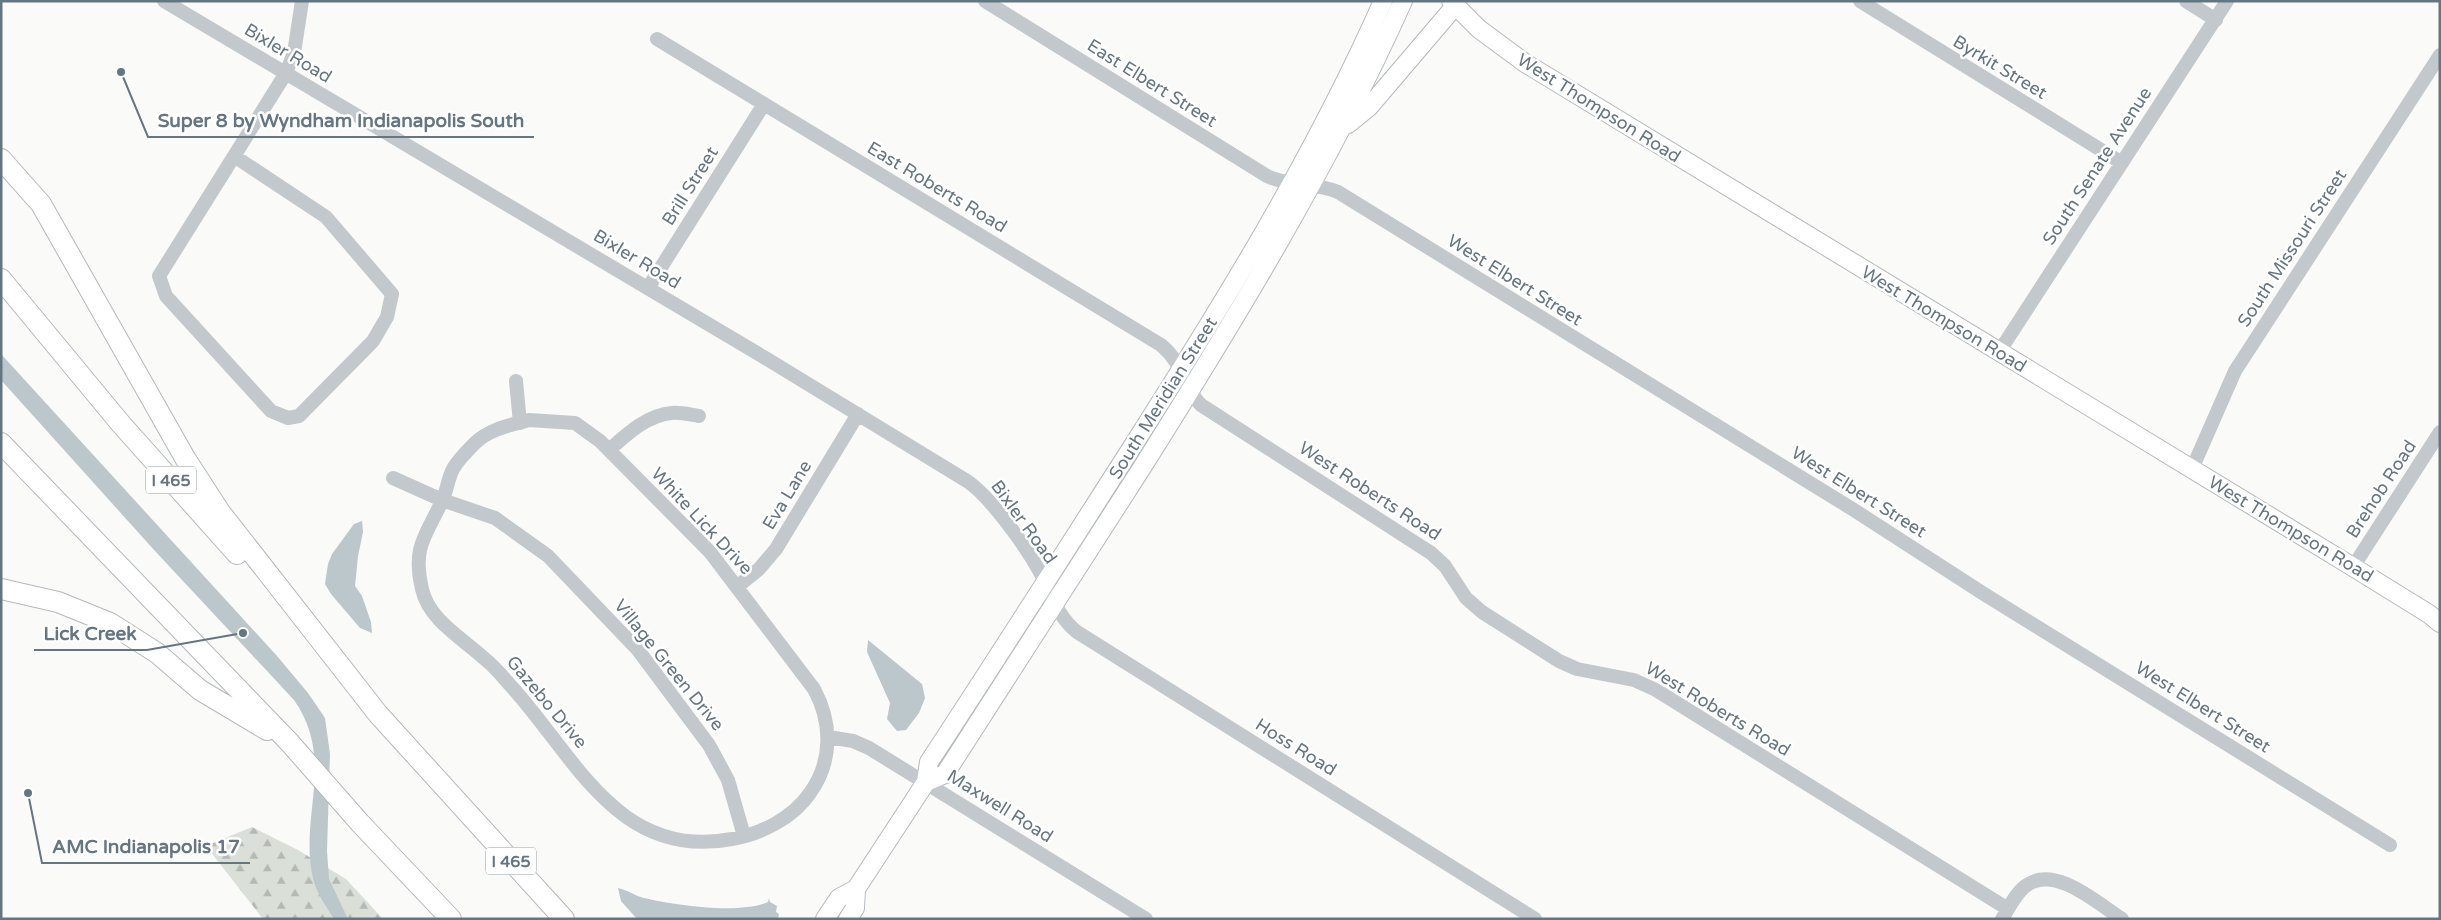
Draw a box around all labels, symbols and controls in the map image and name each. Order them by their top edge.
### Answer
street label: Bixler Road [240,18,336,88]
street label: Byrkit Street [1949,30,2051,104]
street label: East Elbert Street [1083,34,1221,132]
street label: West Thompson Road [1513,49,1685,167]
street label: South Senate Avenue [2038,83,2156,249]
callout: Super 8 by Wyndham Indianapolis South [148,103,534,137]
text: Super 8 by Wyndham Indianapolis South [158,110,524,133]
street label: East Roberts Road [863,137,1011,237]
street label: Brill Street [657,142,723,229]
street label: South Missouri Street [2233,165,2351,331]
street label: Bixler Road [589,224,685,294]
street label: West Elbert Street [1443,230,1587,330]
street label: West Thompson Road [1857,261,2031,377]
street label: South Meridian Street [1104,313,1222,483]
street label: Brehob Road [2341,436,2421,542]
street label: West Roberts Road [1295,437,1445,545]
street label: West Elbert Street [1787,442,1931,542]
street label: Eva Lane [758,456,816,534]
street label: White Lick Drive [647,463,757,579]
road number: I 465 [146,466,196,494]
street label: West Thompson Road [2204,471,2378,587]
street label: Bixler Road [986,476,1062,568]
street label: Village Green Drive [609,595,729,735]
callout: Lick Creek [34,616,147,650]
text: Lick Creek [43,623,137,645]
street label: Gazebo Drive [502,651,592,753]
street label: West Roberts Road [1641,657,1795,761]
street label: West Elbert Street [2131,657,2275,757]
street label: Hoss Road [1251,713,1341,781]
street label: Maxwell Road [943,765,1057,847]
callout: AMC Indianapolis 17 [42,829,250,863]
text: AMC Indianapolis 17 [52,836,240,859]
road number: I 465 [486,848,536,874]

